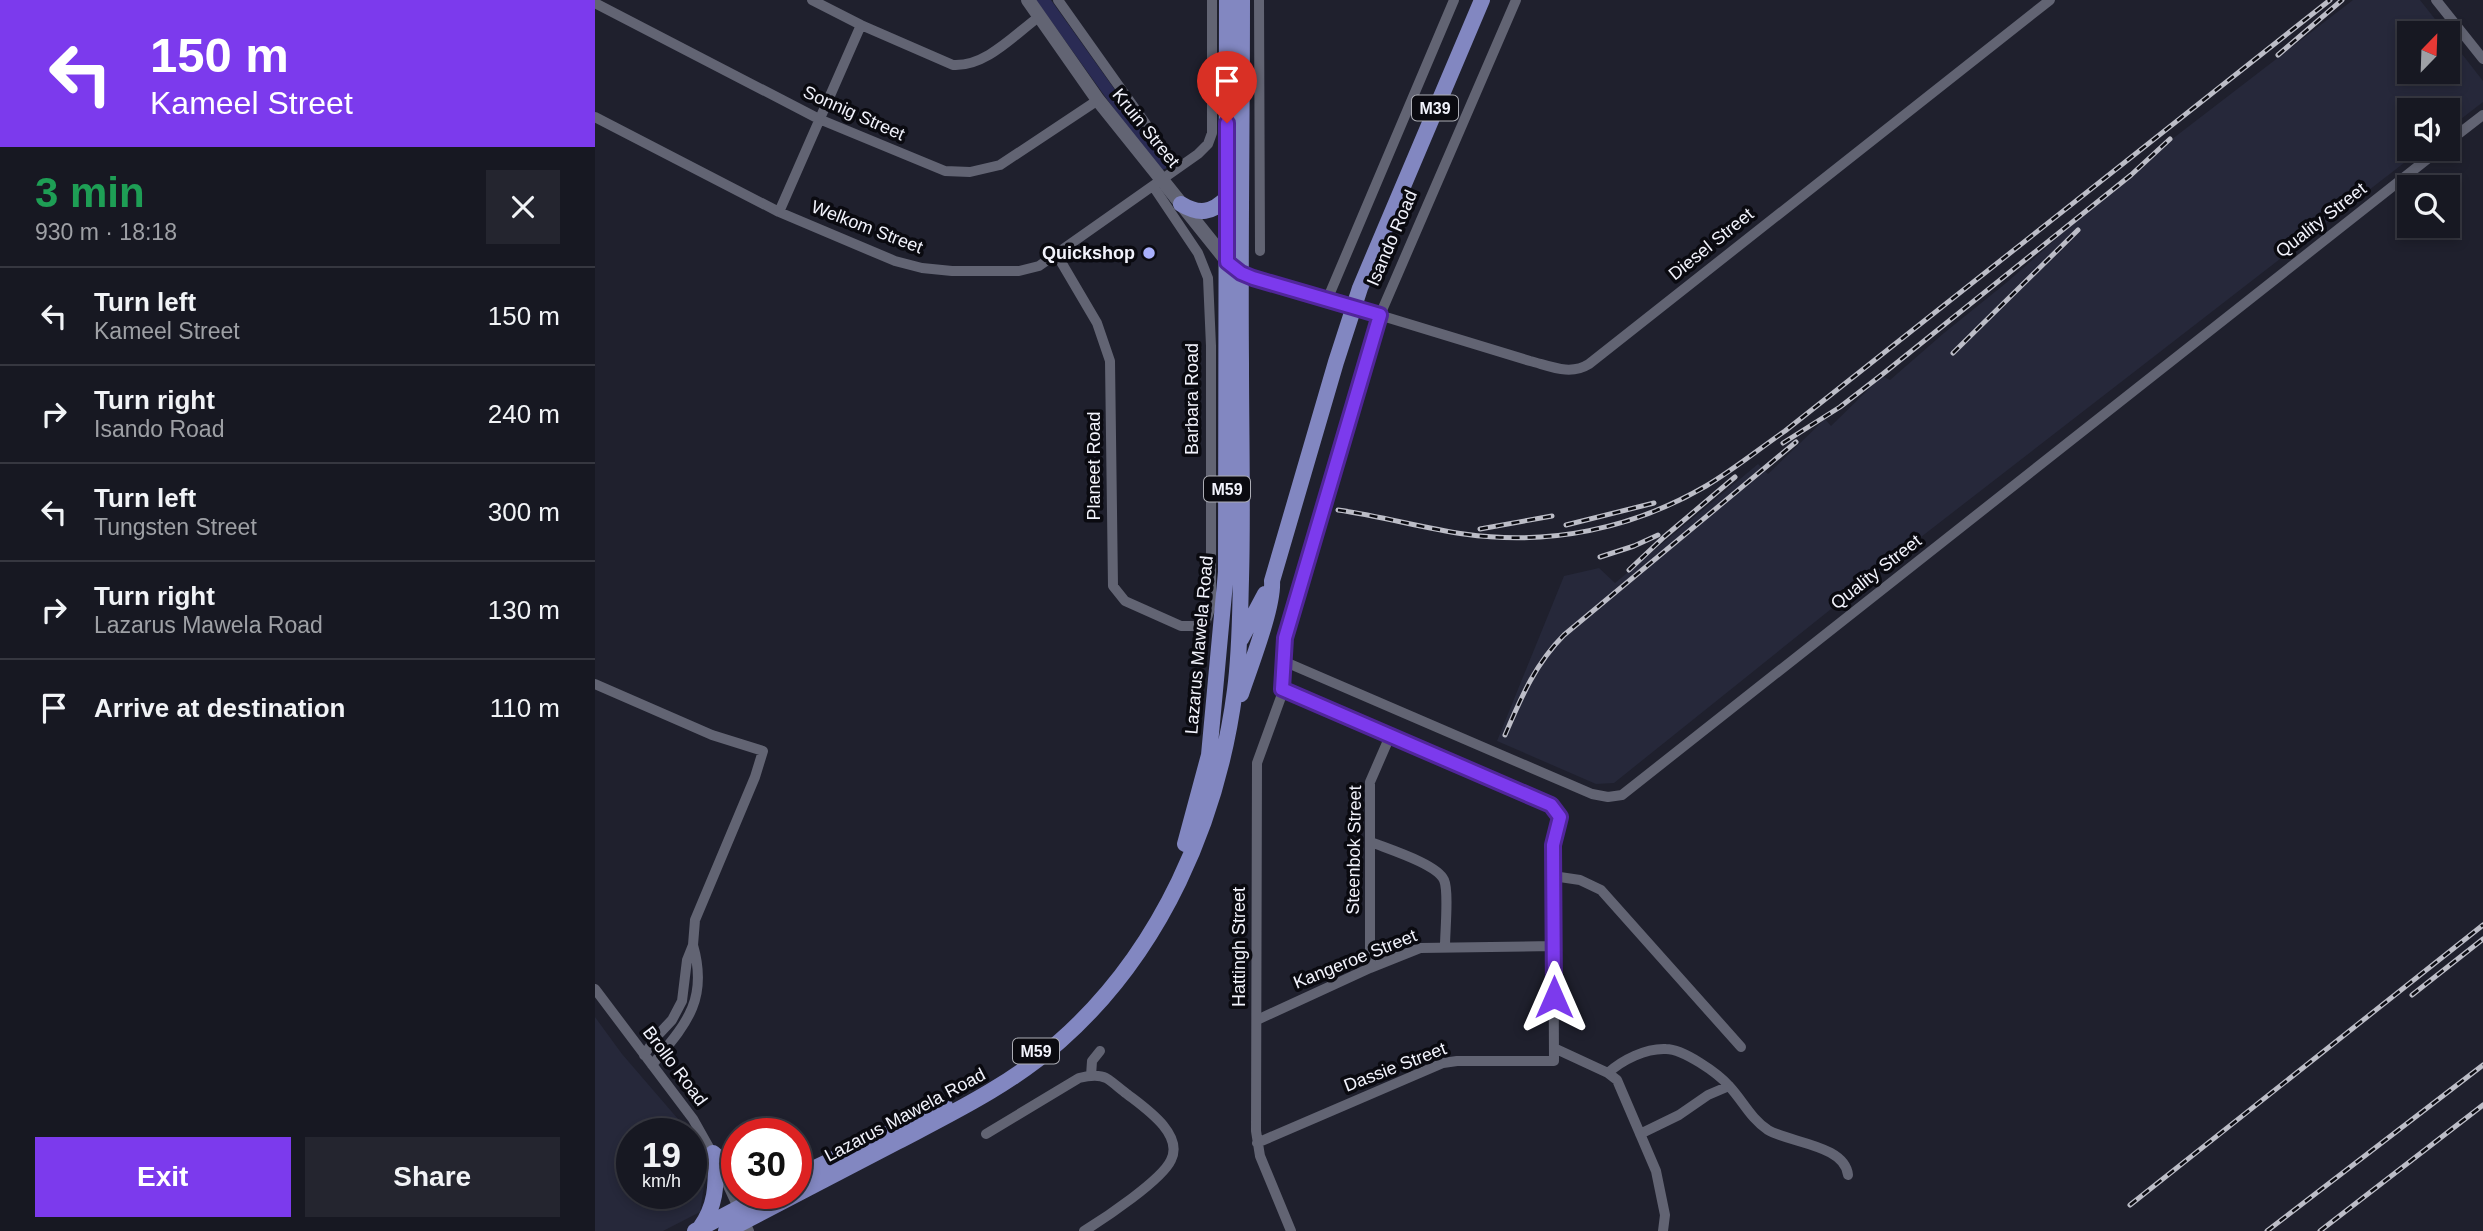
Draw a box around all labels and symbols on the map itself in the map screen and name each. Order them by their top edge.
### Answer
north arrow [2397,21,2461,84]
pin [1197,51,1257,123]
street label: Sonnig Street [800,82,908,144]
street label: Kruin Street [1108,85,1184,171]
road number: M39 [1412,96,1458,120]
street label: Quality Street [2272,179,2370,261]
street label: Isando Road [1363,187,1421,289]
street label: Welkom Street [808,197,926,257]
street label: Diesel Street [1665,204,1757,284]
place label: Quickshop [1042,243,1135,263]
marker: Quickshop [1141,245,1157,261]
street label: Barbara Road [1182,343,1202,455]
street label: Planeet Road [1084,411,1104,521]
road number: M59 [1204,476,1250,502]
street label: Quality Street [1827,531,1925,613]
street label: Lazarus Mawela Road [1181,555,1217,735]
street label: Steenbok Street [1343,785,1365,915]
street label: Hattingh Street [1229,887,1249,1007]
street label: Kangeroe Street [1290,925,1420,993]
position arrow [1517,960,1591,1034]
street label: Brollo Road [639,1022,711,1110]
road number: M59 [1013,1038,1059,1064]
street label: Dassie Street [1341,1038,1449,1096]
street label: Lazarus Mawela Road [821,1064,989,1166]
speed limit sign: 30 [721,1118,812,1209]

